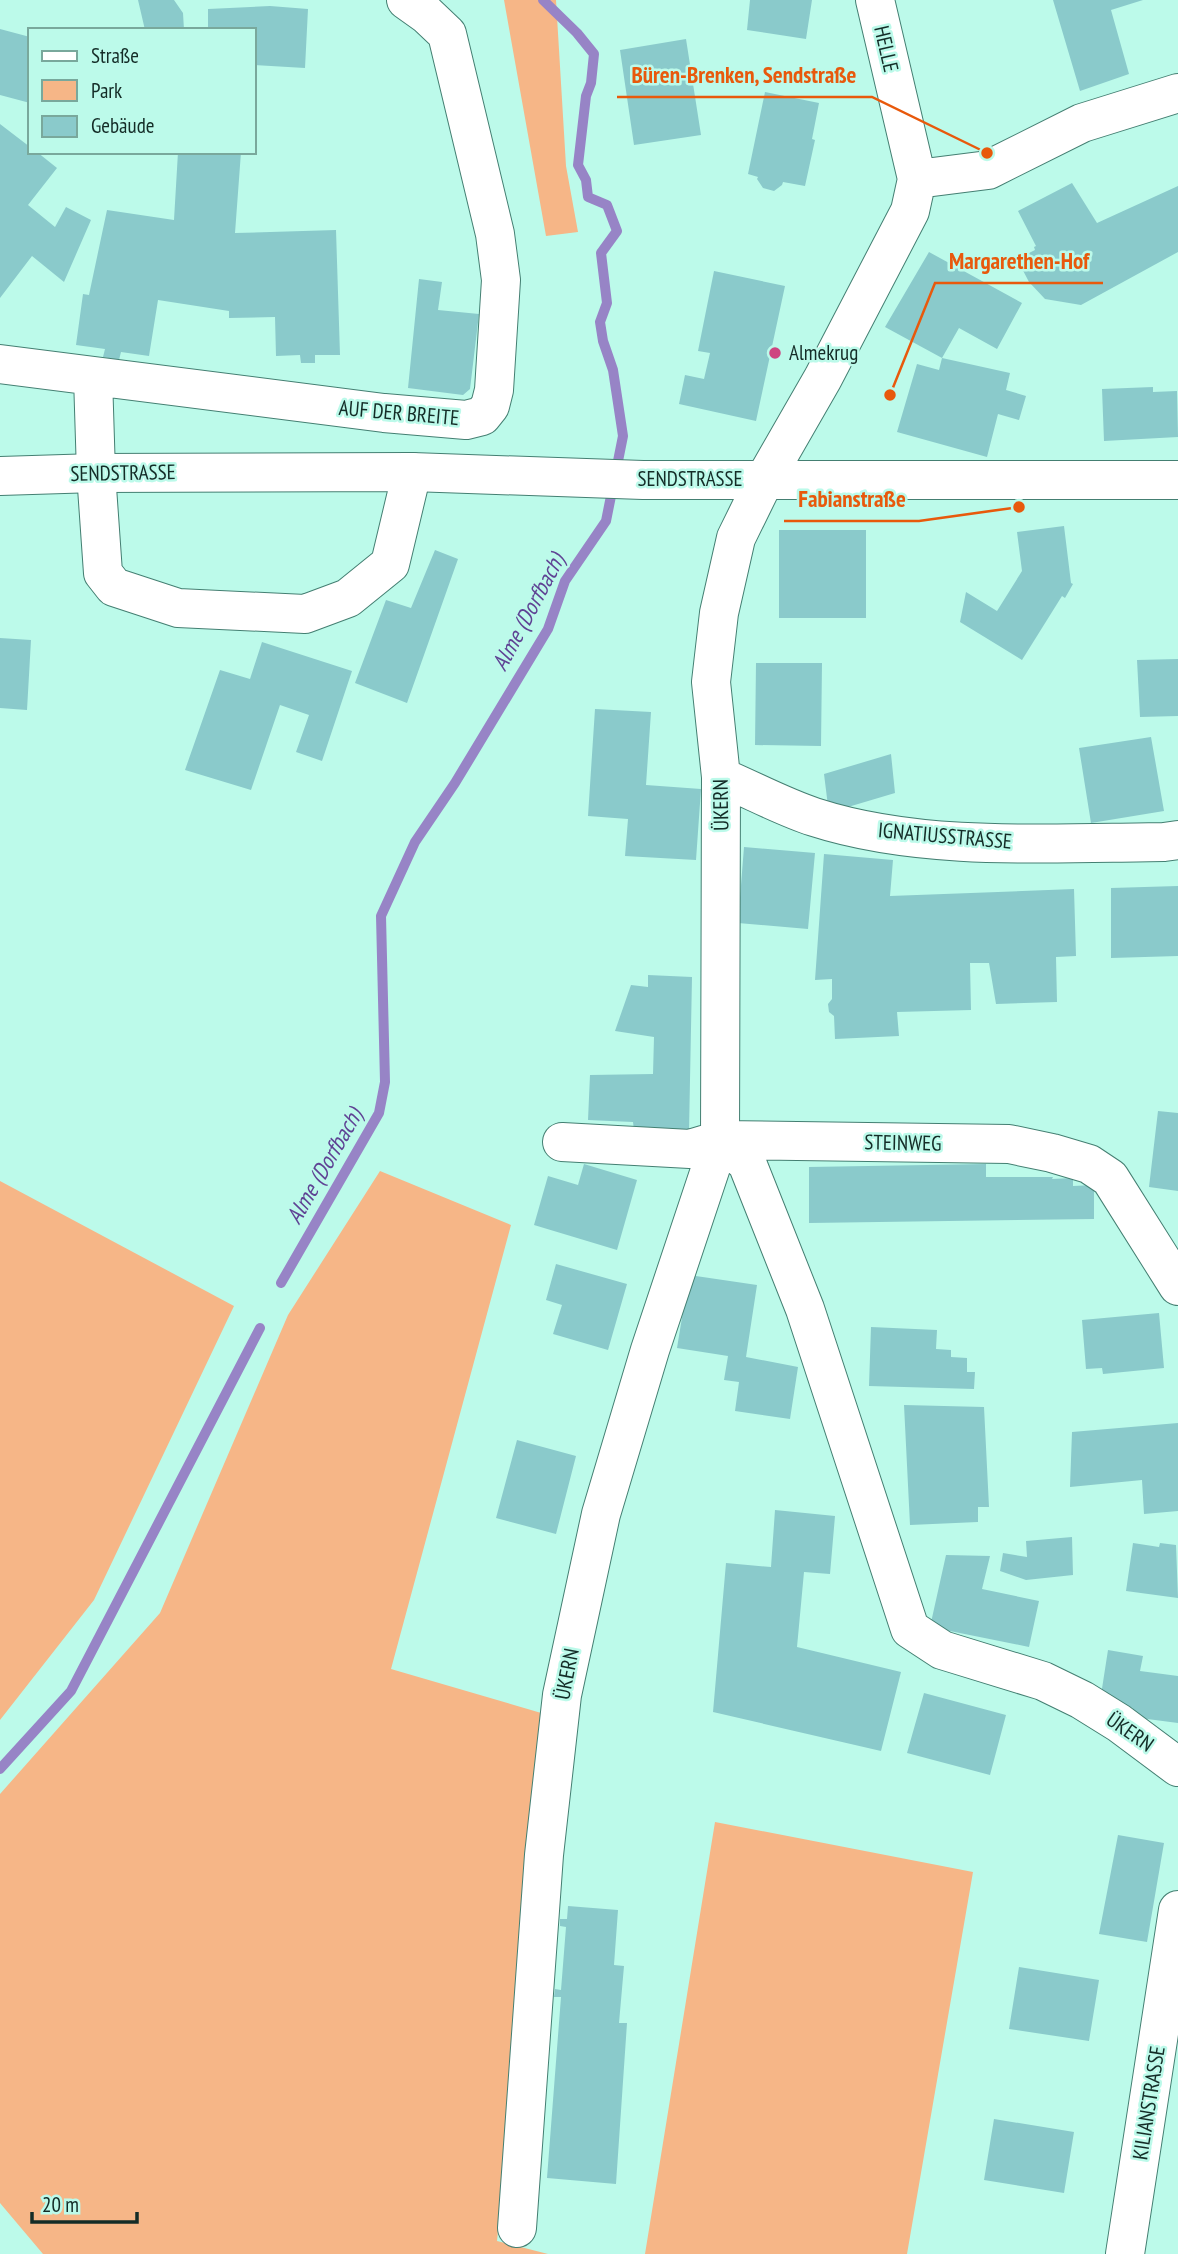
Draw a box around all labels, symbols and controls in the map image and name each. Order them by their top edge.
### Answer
street label: HELLE [868,23,905,75]
legend [28,28,256,154]
text: Straße [91,42,139,69]
callout: Büren-Brenken, Sendstraße [617,53,872,97]
text: Büren-Brenken, Sendstraße [632,60,857,89]
text: Park [91,77,122,104]
text: Gebäude [91,112,154,139]
callout: Margarethen-Hof [935,239,1103,283]
text: Margarethen-Hof [949,246,1091,275]
place label: Almekrug [789,339,858,366]
marker: Almekrug [767,345,783,361]
street label: AUF DER BREITE [338,394,460,431]
street label: SENDSTRASSE [70,458,176,487]
street label: SENDSTRASSE [637,465,743,492]
callout: Fabianstraße [784,477,919,521]
text: Fabianstraße [798,484,906,513]
water label: Alme (Dorfbach) [485,546,572,675]
street label: ÜKERN [707,779,734,831]
street label: IGNATIUSSTRASSE [877,816,1013,855]
water label: Alme (Dorfbach) [279,1101,369,1228]
street label: STEINWEG [864,1128,942,1157]
street label: ÜKERN [548,1646,585,1702]
street label: ÜKERN [1101,1706,1159,1757]
street label: KILIANSTRASSE [1126,2044,1171,2162]
scale bar [32,2180,136,2224]
text: 20 m [42,2191,79,2218]

